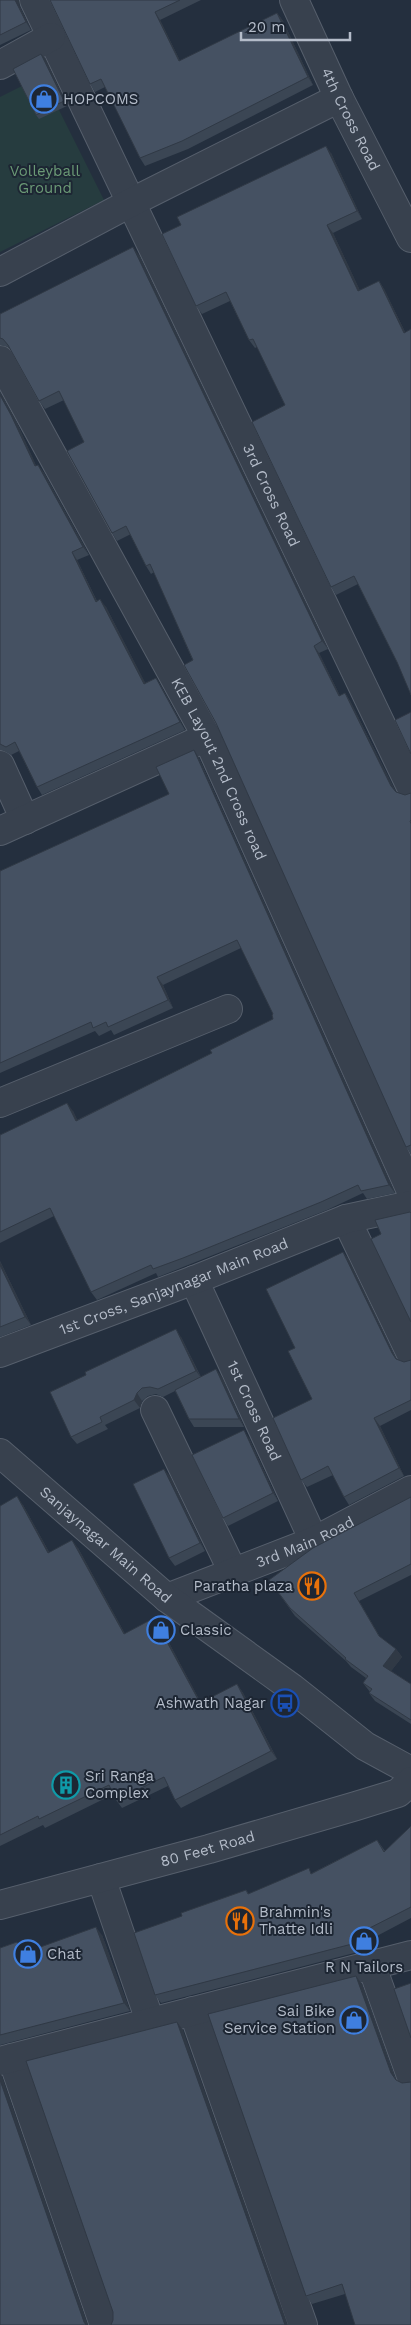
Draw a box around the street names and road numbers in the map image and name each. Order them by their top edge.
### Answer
street label: 4th Cross Road [317,65,384,174]
street label: 3rd Cross Road [239,441,303,550]
street label: KEB Layout 2nd Cross road [167,675,270,863]
street label: 1st Cross, Sanjaynagar Main Road [57,1234,291,1339]
street label: 1st Cross Road [223,1358,285,1464]
street label: Sanjaynagar Main Road [36,1483,175,1607]
street label: 3rd Main Road [253,1513,357,1572]
street label: 80 Feet Road [158,1827,257,1871]

